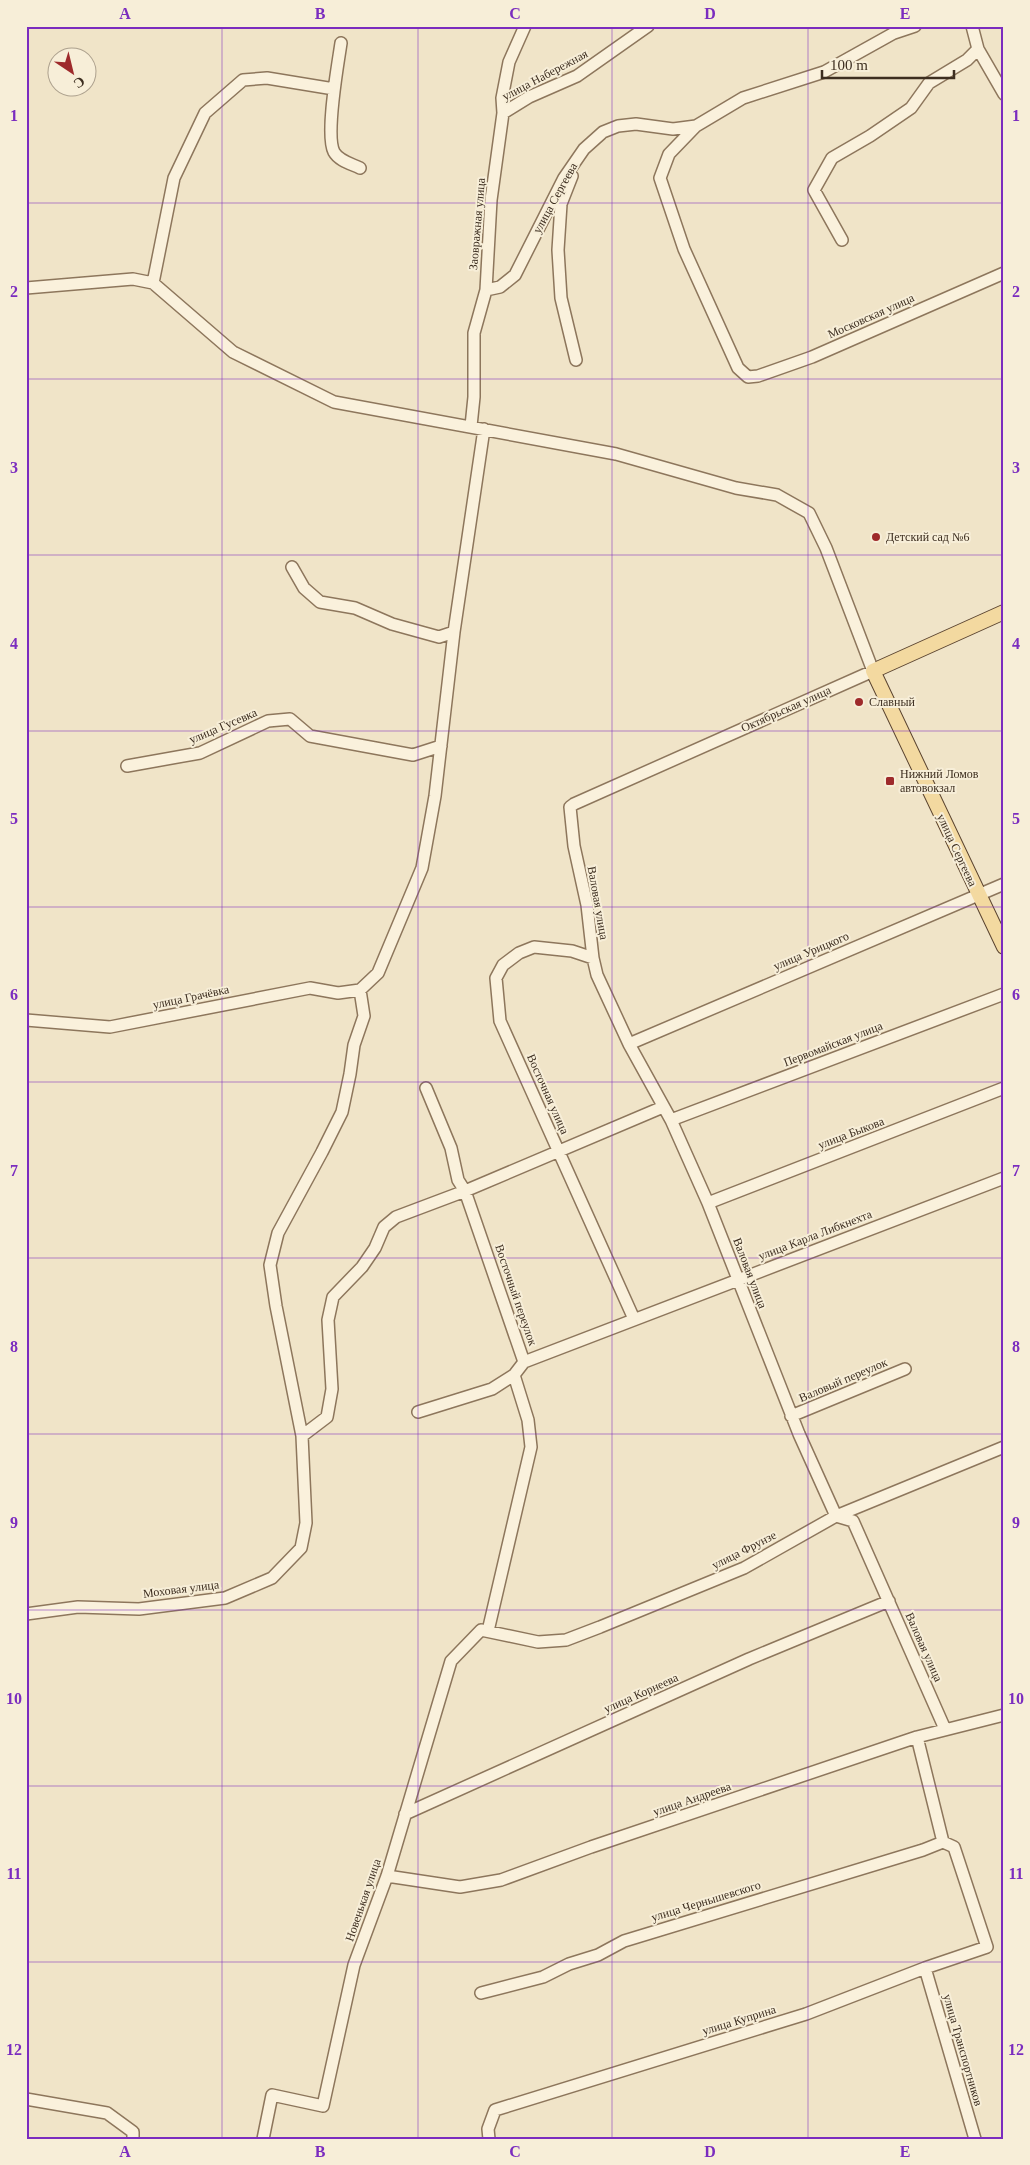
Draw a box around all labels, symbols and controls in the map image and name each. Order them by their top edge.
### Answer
text: A [119,5,131,22]
text: B [315,5,326,22]
text: C [509,5,521,22]
text: D [704,5,716,22]
text: E [900,5,910,22]
street label: улица Набережная [500,46,591,103]
north arrow [48,48,98,98]
scale bar [822,48,955,80]
text: 100 m [830,57,868,73]
text: С [71,73,88,91]
text: 1 [10,107,18,124]
text: 1 [1012,107,1020,124]
street label: улица Сергеева [530,160,580,236]
street label: Заовражная улица [466,177,488,271]
text: 2 [10,283,18,300]
text: 2 [1012,283,1020,300]
street label: Московская улица [826,290,917,341]
text: 3 [10,459,18,476]
text: 3 [1012,459,1020,476]
place label: Детский сад №6 [886,530,969,544]
marker: Детский сад №6 [870,531,882,543]
text: 4 [10,635,18,652]
text: 4 [1012,635,1020,652]
street label: Октябрьская улица [739,683,834,735]
place label: Славный [869,695,915,709]
marker: Славный [853,696,865,708]
street label: улица Гусевка [187,705,260,747]
place label: Нижний Ломов автовокзал [900,767,979,795]
marker: Нижний Ломов автовокзал [884,775,896,787]
text: 5 [10,810,18,827]
text: 5 [1012,810,1020,827]
street label: улица Сергеева [934,812,980,889]
street label: Валовая улица [585,865,611,942]
street label: улица Урицкого [771,929,851,973]
street label: улица Грачёвка [152,982,231,1012]
text: 6 [10,986,18,1003]
text: 6 [1012,986,1020,1003]
street label: Первомайская улица [781,1018,885,1069]
street label: Восточная улица [524,1052,572,1137]
street label: улица Быкова [816,1114,887,1152]
text: 7 [10,1162,18,1179]
text: 7 [1012,1162,1020,1179]
street label: улица Карла Либкнехта [756,1207,874,1263]
street label: Валовая улица [730,1236,770,1311]
street label: Восточный переулок [492,1242,540,1348]
text: 8 [10,1338,18,1355]
text: 8 [1012,1338,1020,1355]
street label: Валовый переулок [797,1355,889,1405]
text: 9 [10,1514,18,1531]
text: 9 [1012,1514,1020,1531]
street label: улица Фрунзе [709,1528,779,1572]
street label: Моховая улица [142,1577,221,1601]
street label: Валовая улица [902,1610,946,1684]
street label: улица Корнеева [602,1670,681,1716]
text: 10 [6,1690,22,1707]
text: 10 [1008,1690,1024,1707]
street label: улица Андреева [651,1779,733,1819]
street label: Новенькая улица [342,1856,384,1943]
text: 11 [6,1865,22,1882]
text: 11 [1008,1865,1024,1882]
street label: улица Чернышевского [650,1878,762,1924]
street label: улица Транспортников [940,1992,986,2108]
street label: улица Куприна [700,2002,778,2038]
text: 12 [6,2041,22,2058]
text: 12 [1008,2041,1024,2058]
text: A [119,2143,131,2160]
text: B [315,2143,326,2160]
text: C [509,2143,521,2160]
text: D [704,2143,716,2160]
text: E [900,2143,910,2160]

